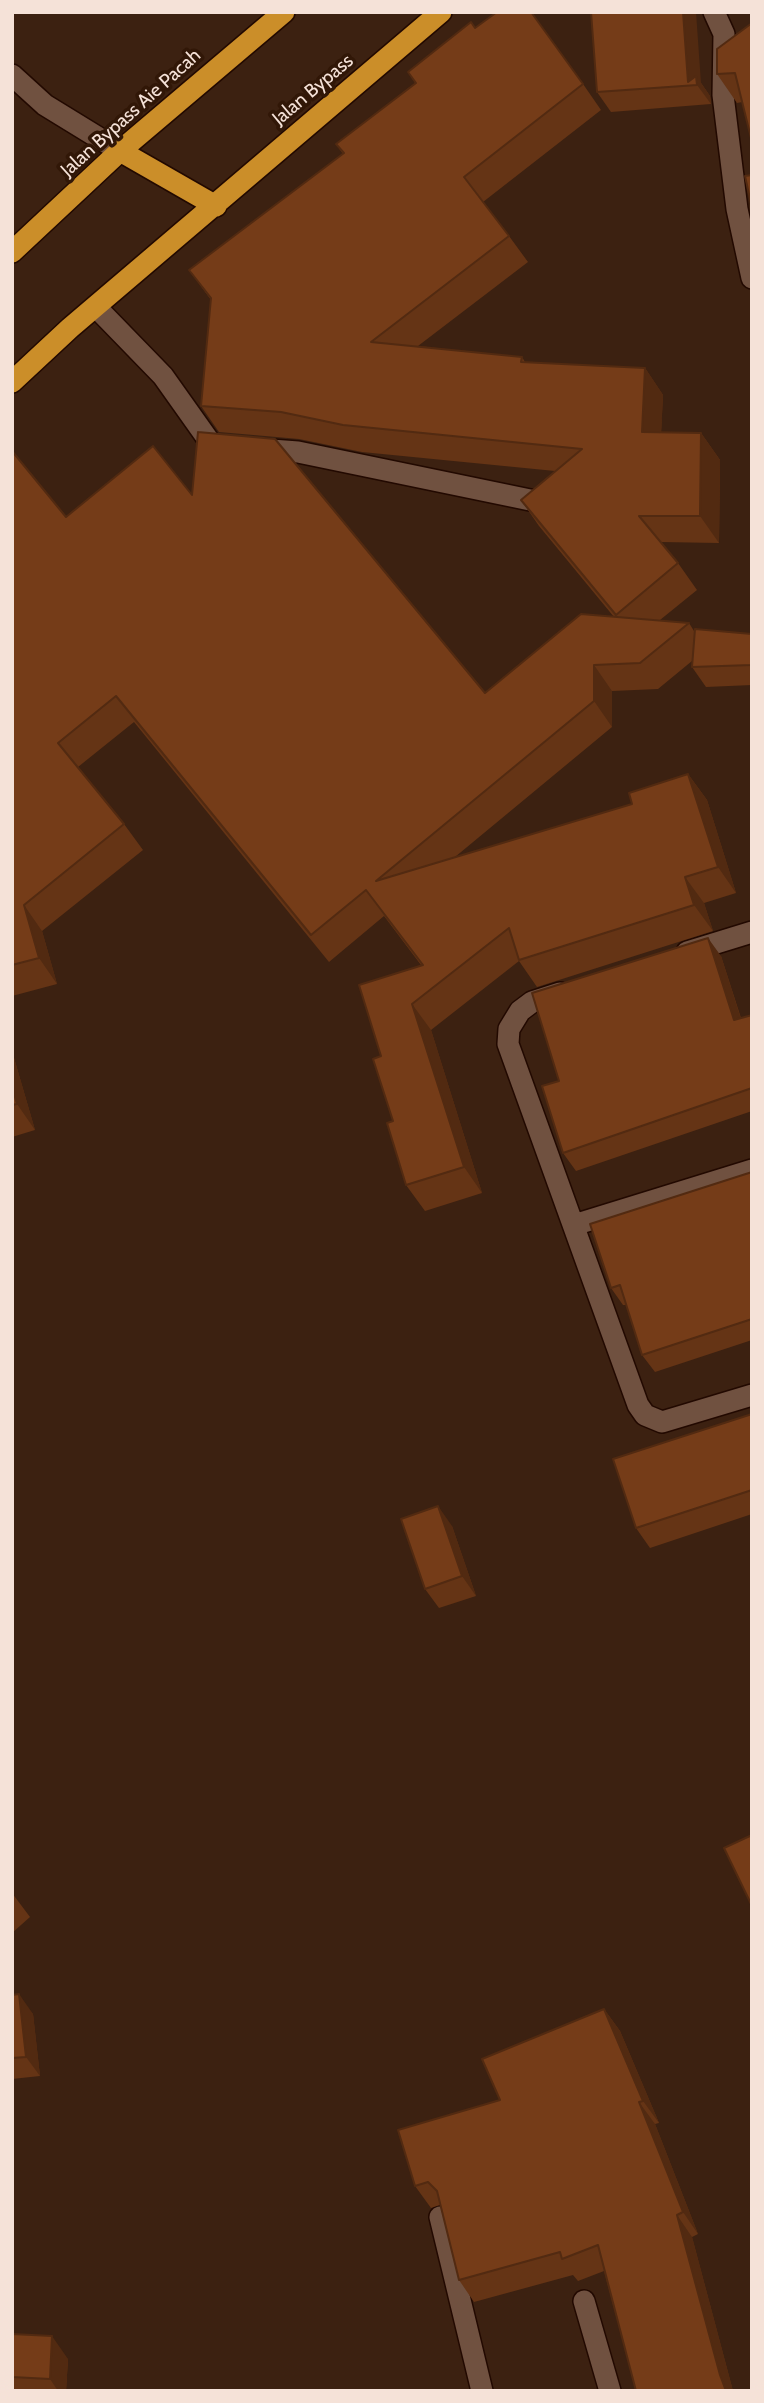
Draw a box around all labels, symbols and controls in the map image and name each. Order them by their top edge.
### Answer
street label: Jalan Bypass Aie Pacah [56,44,206,182]
street label: Jalan Bypass [268,50,358,130]

